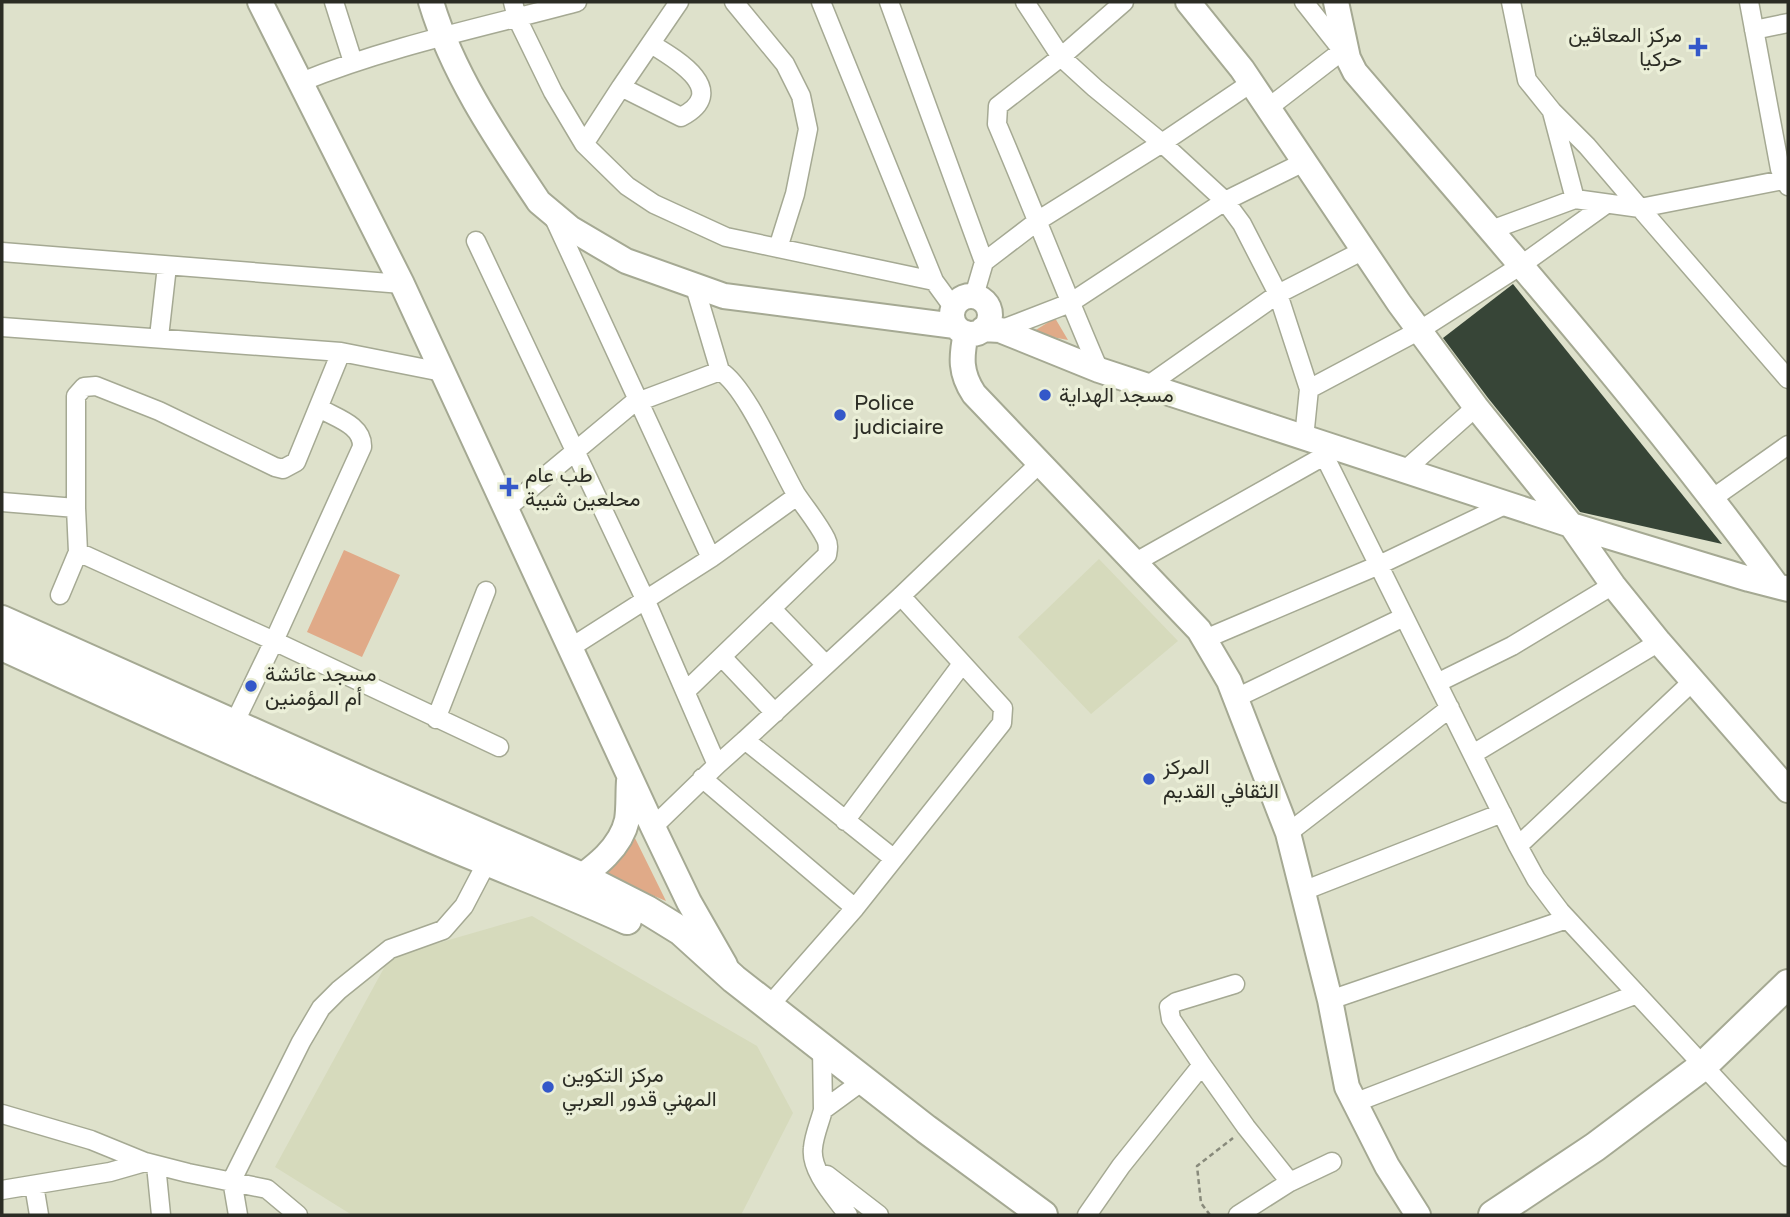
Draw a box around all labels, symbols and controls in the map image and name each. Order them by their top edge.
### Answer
place label: مركز المعاقين حركيا [1568,23,1682,72]
marker: مركز المعاقين حركيا [1688,37,1708,57]
place label: مسجد الهداية [1059,383,1174,408]
marker: مسجد الهداية [1037,387,1053,403]
place label: Police judiciaire [853,391,944,440]
marker: Police judiciaire [832,407,848,423]
place label: طب عام محلعين شيبة [525,463,641,512]
marker: طب عام محلعين شيبة [499,477,519,497]
place label: مسجد عائشة أم المؤمنين [265,662,376,712]
marker: مسجد عائشة أم المؤمنين [243,678,259,694]
place label: المركز الثقافي القديم [1162,755,1279,808]
marker: المركز الثقافي القديم [1141,771,1157,787]
place label: مركز التكوين المهني قدور العربي [562,1063,717,1116]
marker: مركز التكوين المهني قدور العربي [540,1079,556,1095]

